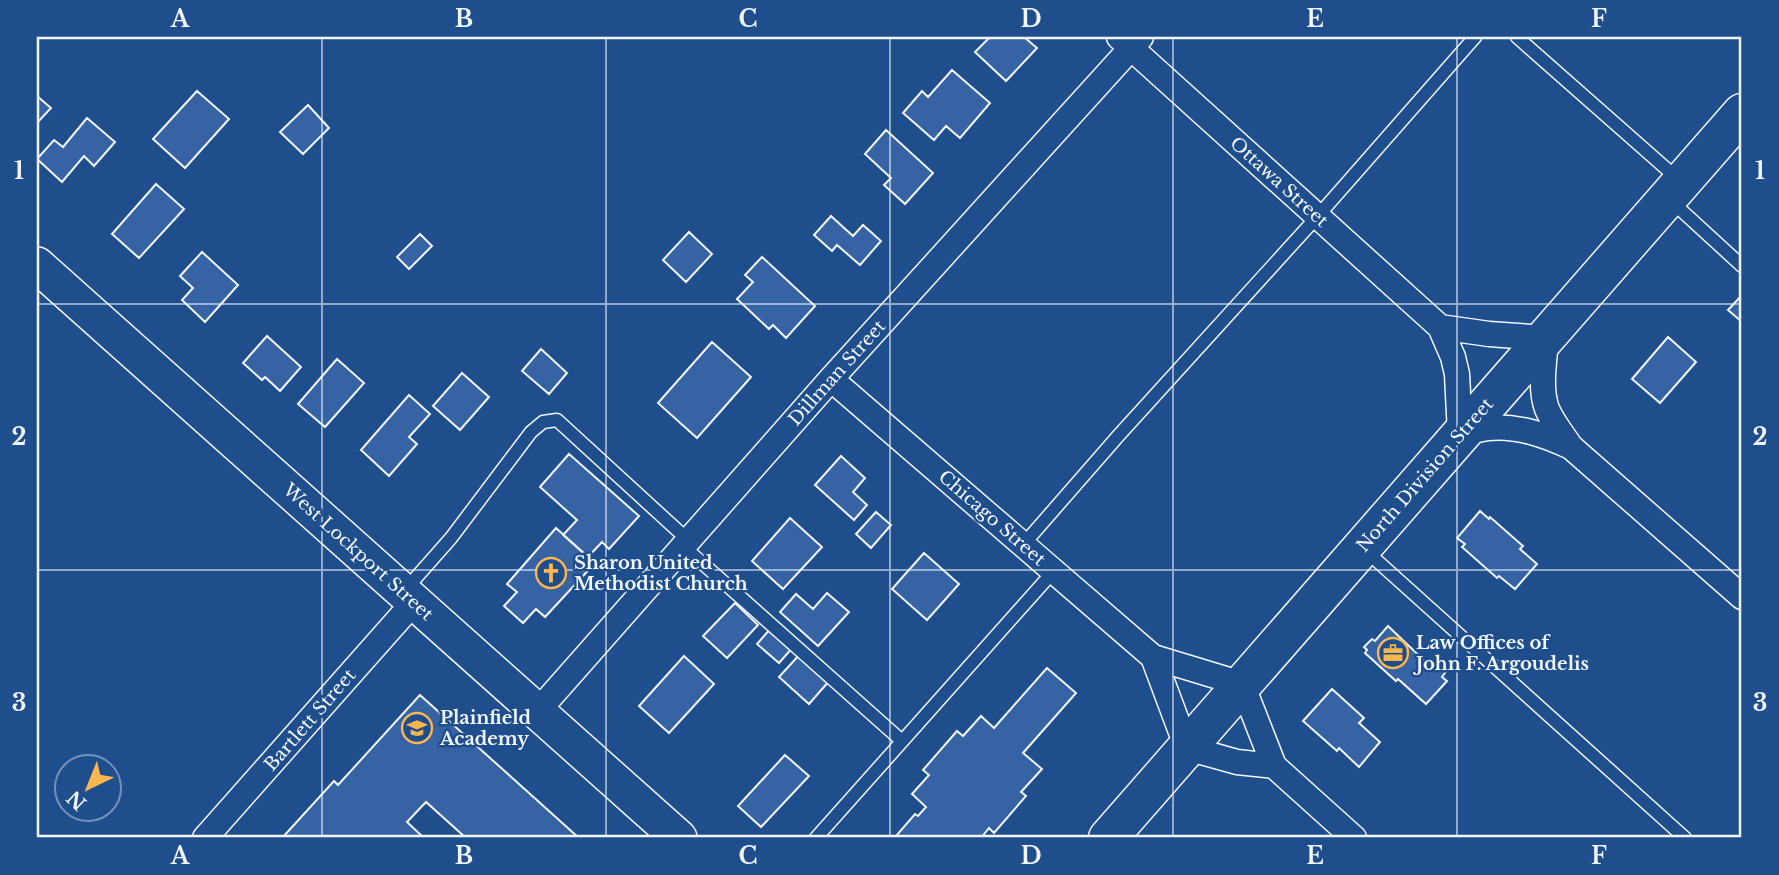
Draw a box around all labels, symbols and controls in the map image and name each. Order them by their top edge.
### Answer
text: A [170,5,191,33]
text: B [455,5,473,33]
text: C [739,5,757,33]
text: D [1020,5,1042,33]
text: E [1306,5,1324,33]
text: F [1591,5,1607,33]
street label: Ottawa Street [1225,132,1333,232]
text: 1 [14,157,24,185]
text: 1 [1755,157,1765,185]
street label: Dillman Street [784,315,890,430]
street label: North Division Street [1352,393,1498,557]
text: 2 [12,423,26,451]
text: 2 [1753,423,1767,451]
street label: Chicago Street [934,466,1050,570]
street label: West Lockport Street [278,478,438,625]
place label: Sharon United Methodist Church [574,552,748,595]
church icon: Sharon United Methodist Church [534,556,568,590]
place label: Law Offices of John F. Argoudelis [1412,632,1589,675]
office icon: Law Offices of John F. Argoudelis [1376,636,1410,670]
street label: Bartlett Street [260,664,360,776]
text: 3 [12,689,26,717]
text: 3 [1753,689,1767,717]
place label: Plainfield Academy [439,707,532,750]
school or university icon: Plainfield Academy [400,711,434,745]
north arrow [52,752,122,822]
text: N [62,785,91,815]
text: A [170,842,191,870]
text: B [455,842,473,870]
text: C [739,842,757,870]
text: D [1020,842,1042,870]
text: E [1306,842,1324,870]
text: F [1591,842,1607,870]

